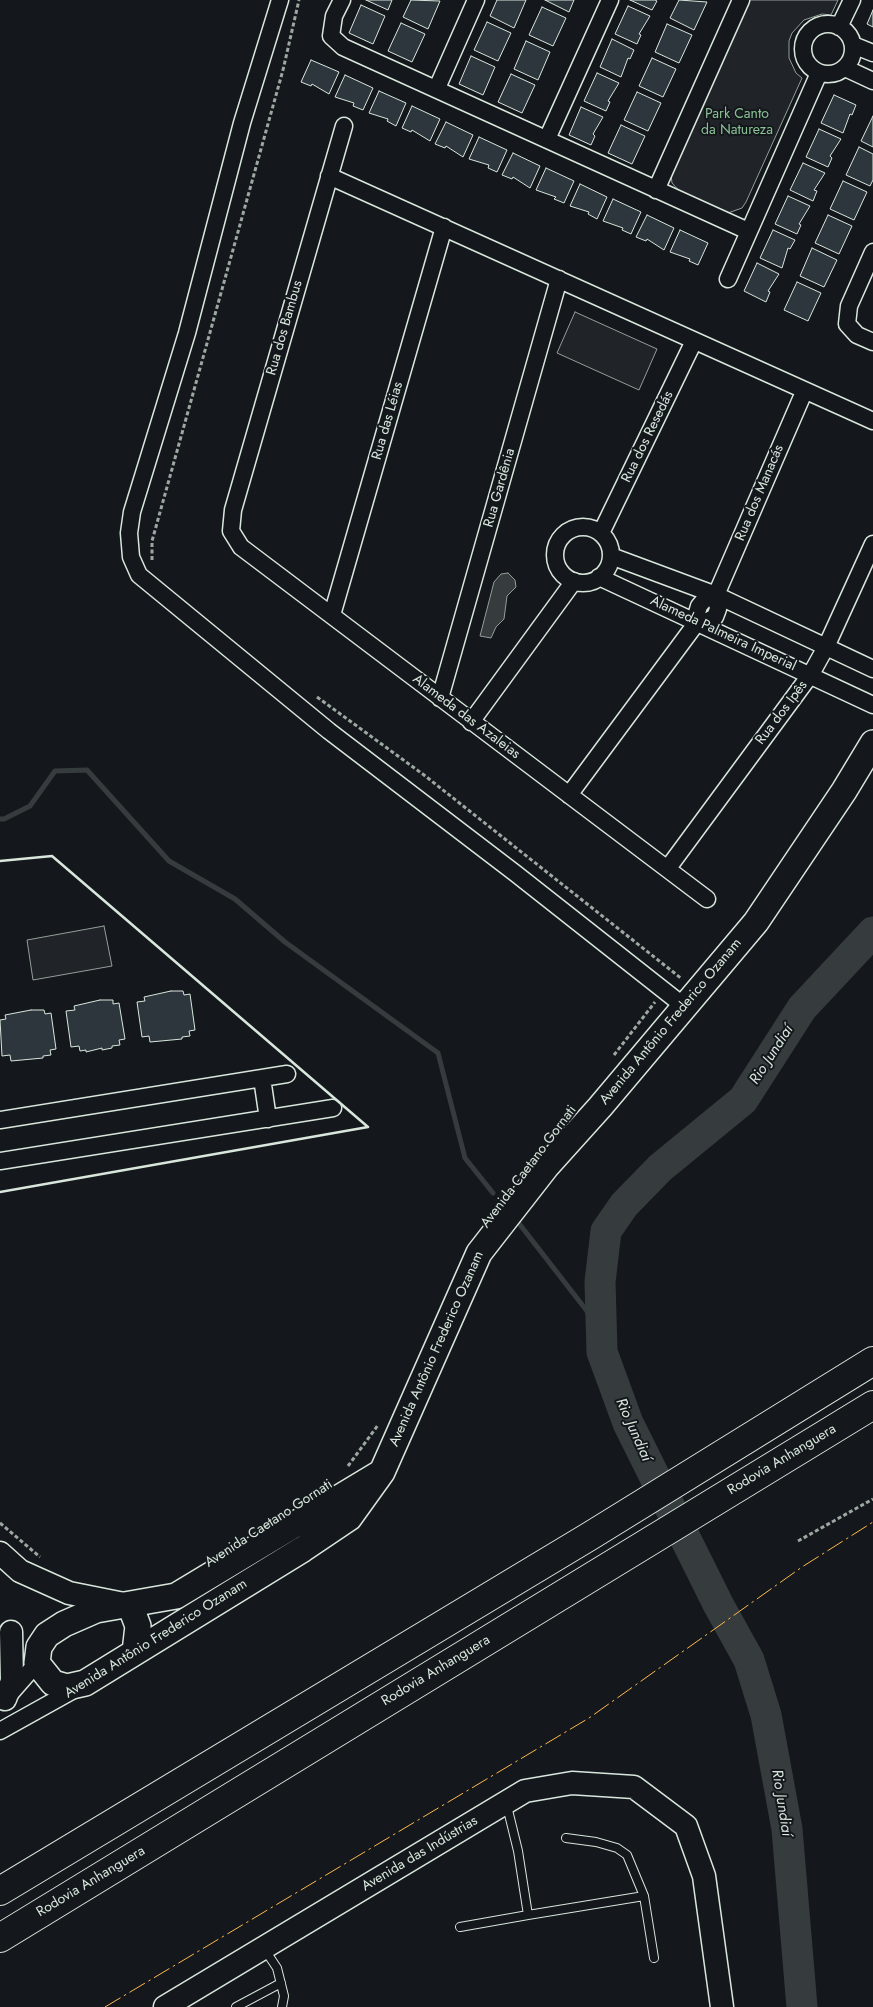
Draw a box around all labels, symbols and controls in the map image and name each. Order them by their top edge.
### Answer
park label: Park Canto da Natureza [701,107,773,140]
street label: Rua dos Bambus [263,279,307,377]
street label: Rua das Léias [369,380,407,462]
street label: Rua dos Resedás [619,388,677,486]
street label: Rua dos Manacás [732,442,788,544]
street label: Rua Gardênia [481,447,519,529]
street label: Alameda Palmeira Imperial [647,593,799,675]
street label: Alameda das Azaleias [409,671,523,763]
street label: Rua dos Ipês [752,678,812,748]
street label: Avenida Antônio Frederico Ozanam [596,935,746,1109]
water label: Rio Jundiaí [746,1022,798,1088]
street label: Avenida Caetano Gornati [478,1103,580,1231]
street label: Avenida Antônio Frederico Ozanam [386,1249,488,1449]
water label: Rio Jundiaí [611,1396,655,1464]
street label: Rodovia Anhanguera [725,1421,839,1499]
street label: Avenida Caetano Gornati [202,1476,336,1572]
street label: Avenida Antônio Frederico Ozanam [62,1576,250,1702]
street label: Rodovia Anhanguera [379,1632,493,1710]
water label: Rio Jundiaí [767,1768,795,1838]
street label: Avenida das Indústrias [359,1813,481,1895]
street label: Rodovia Anhanguera [34,1843,148,1921]

